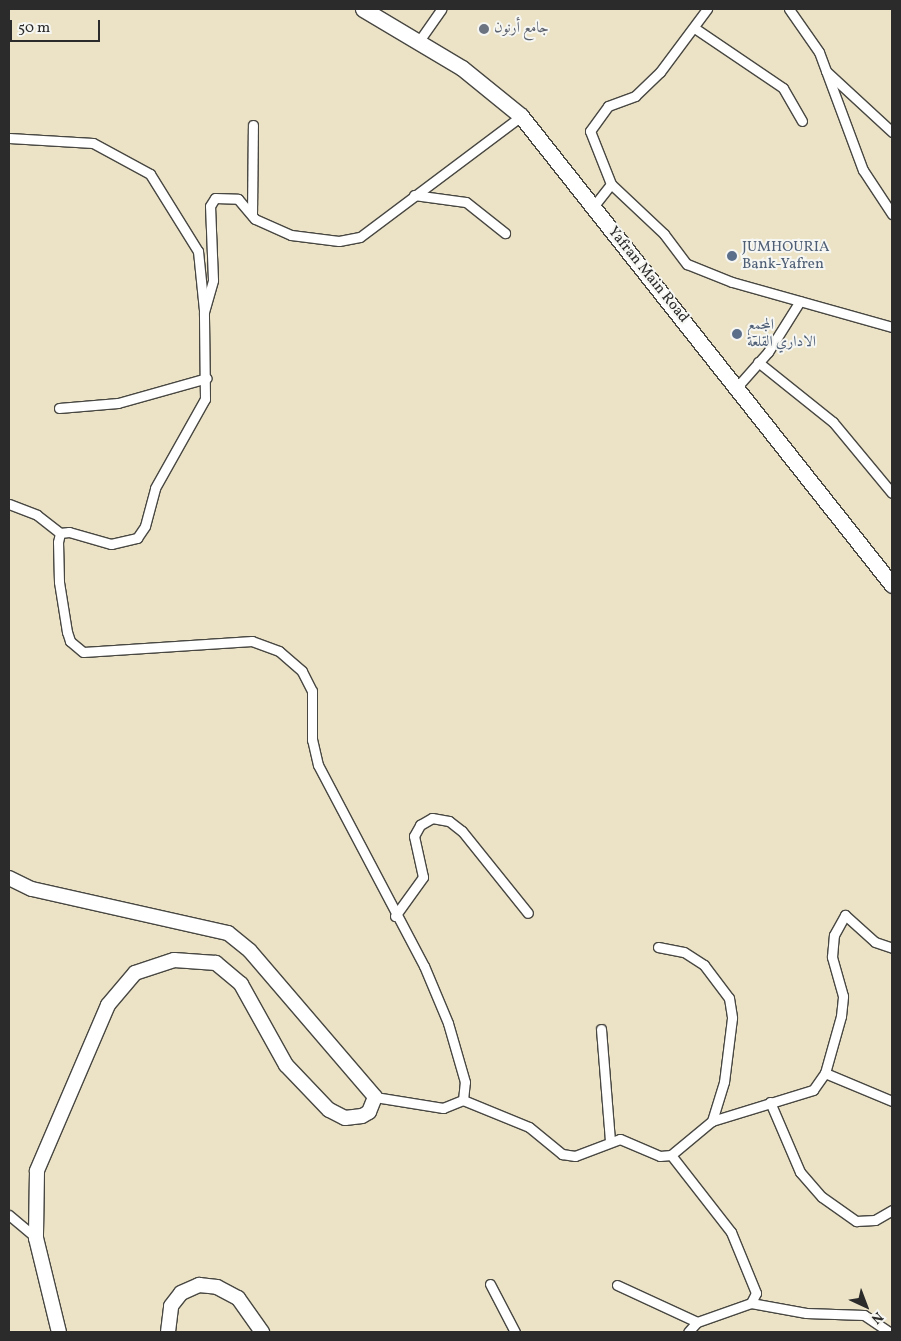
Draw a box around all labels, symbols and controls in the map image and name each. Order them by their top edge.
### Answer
scale bar [12,10,102,42]
text: 50 m [18,18,50,39]
place label: جامع أرنون [494,20,549,38]
marker: جامع أرنون [478,23,490,35]
street label: Yafran Main Road [604,223,692,327]
place label: JUMHOURIA Bank-Yafren [742,238,830,273]
marker: JUMHOURIA Bank-Yafren [726,250,738,262]
place label: المجمع الاداري القلعة [747,316,816,351]
marker: المجمع الاداري القلعة [731,328,743,340]
north arrow [841,1281,891,1331]
text: N [866,1307,887,1328]

